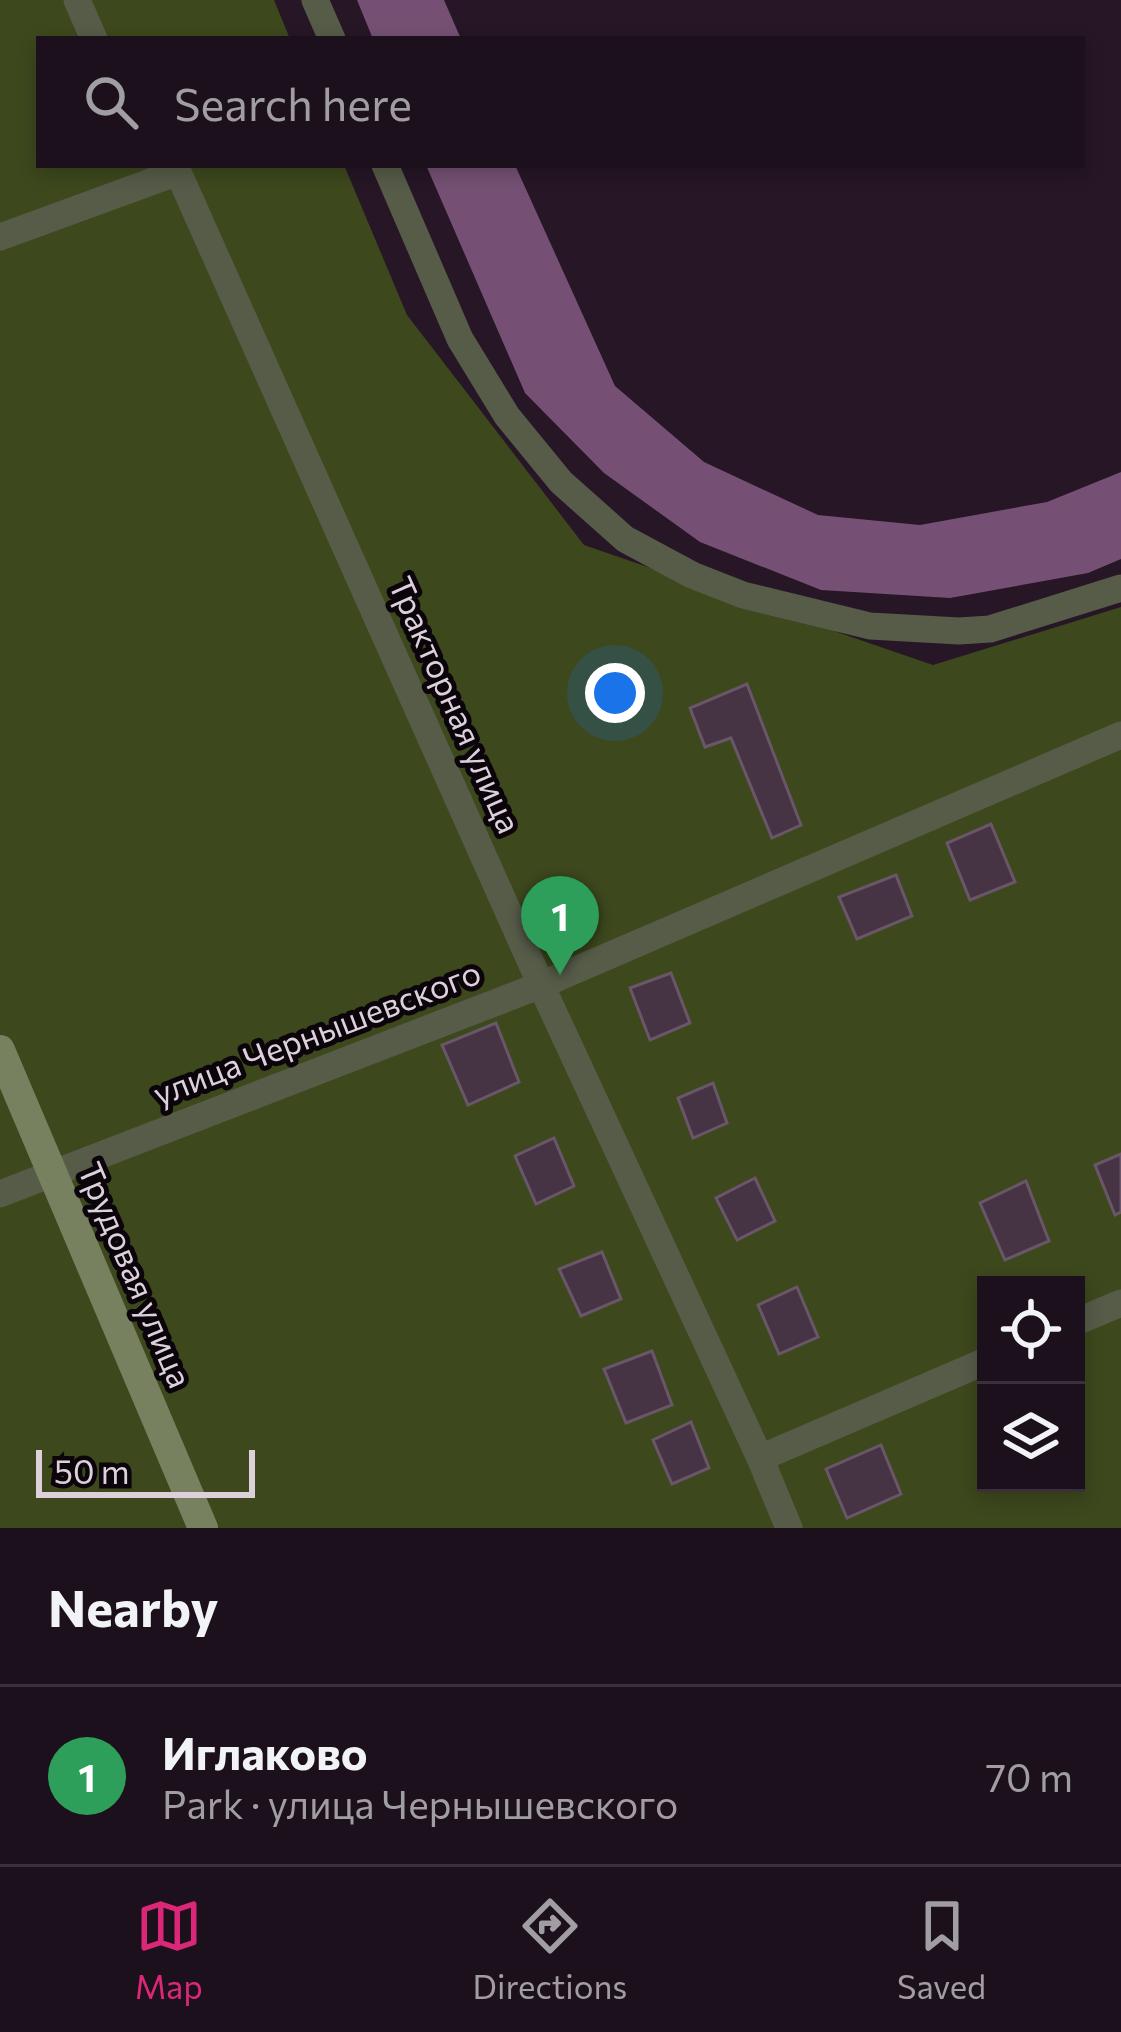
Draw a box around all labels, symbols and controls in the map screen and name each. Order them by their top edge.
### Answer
search box [36,36,1085,168]
icon: search [78,69,144,135]
text: Search here [174,75,412,130]
street label: Тракторная улица [381,570,531,839]
your location [585,663,645,723]
pin: 1 [521,876,599,975]
street label: улица Чернышевского [147,950,486,1113]
street label: Трудовая улица [70,1156,202,1393]
map controls [977,1276,1085,1492]
button: locate [977,1276,1085,1384]
button: layers [977,1384,1085,1492]
scale bar [36,1444,255,1497]
text: 50 m [54,1450,130,1491]
text: Nearby [48,1575,218,1638]
text: Иглаково [162,1724,368,1779]
text: 1 [78,1752,96,1800]
text: 70 m [986,1752,1073,1800]
text: Park · улица Чернышевского [162,1779,678,1827]
tab: Map [135,1893,203,2006]
tab: Directions [473,1893,627,2006]
tab: Saved [897,1893,986,2006]

